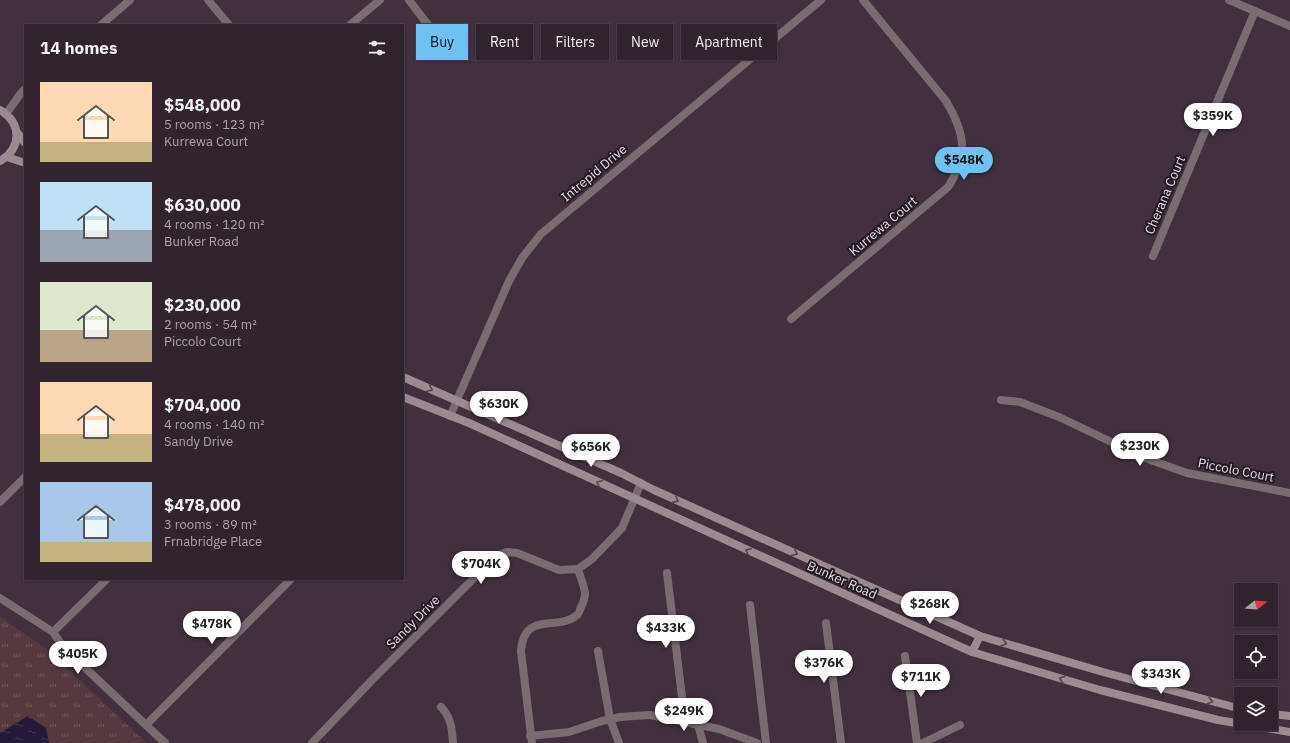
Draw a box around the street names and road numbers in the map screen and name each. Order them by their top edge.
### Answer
street label: Intrepid Drive [558,141,630,205]
street label: Cherana Court [1141,153,1189,237]
street label: Kurrewa Court [845,192,921,260]
street label: Piccolo Court [1196,454,1276,486]
street label: Bunker Road [804,557,880,603]
street label: Sandy Drive [383,592,443,652]

